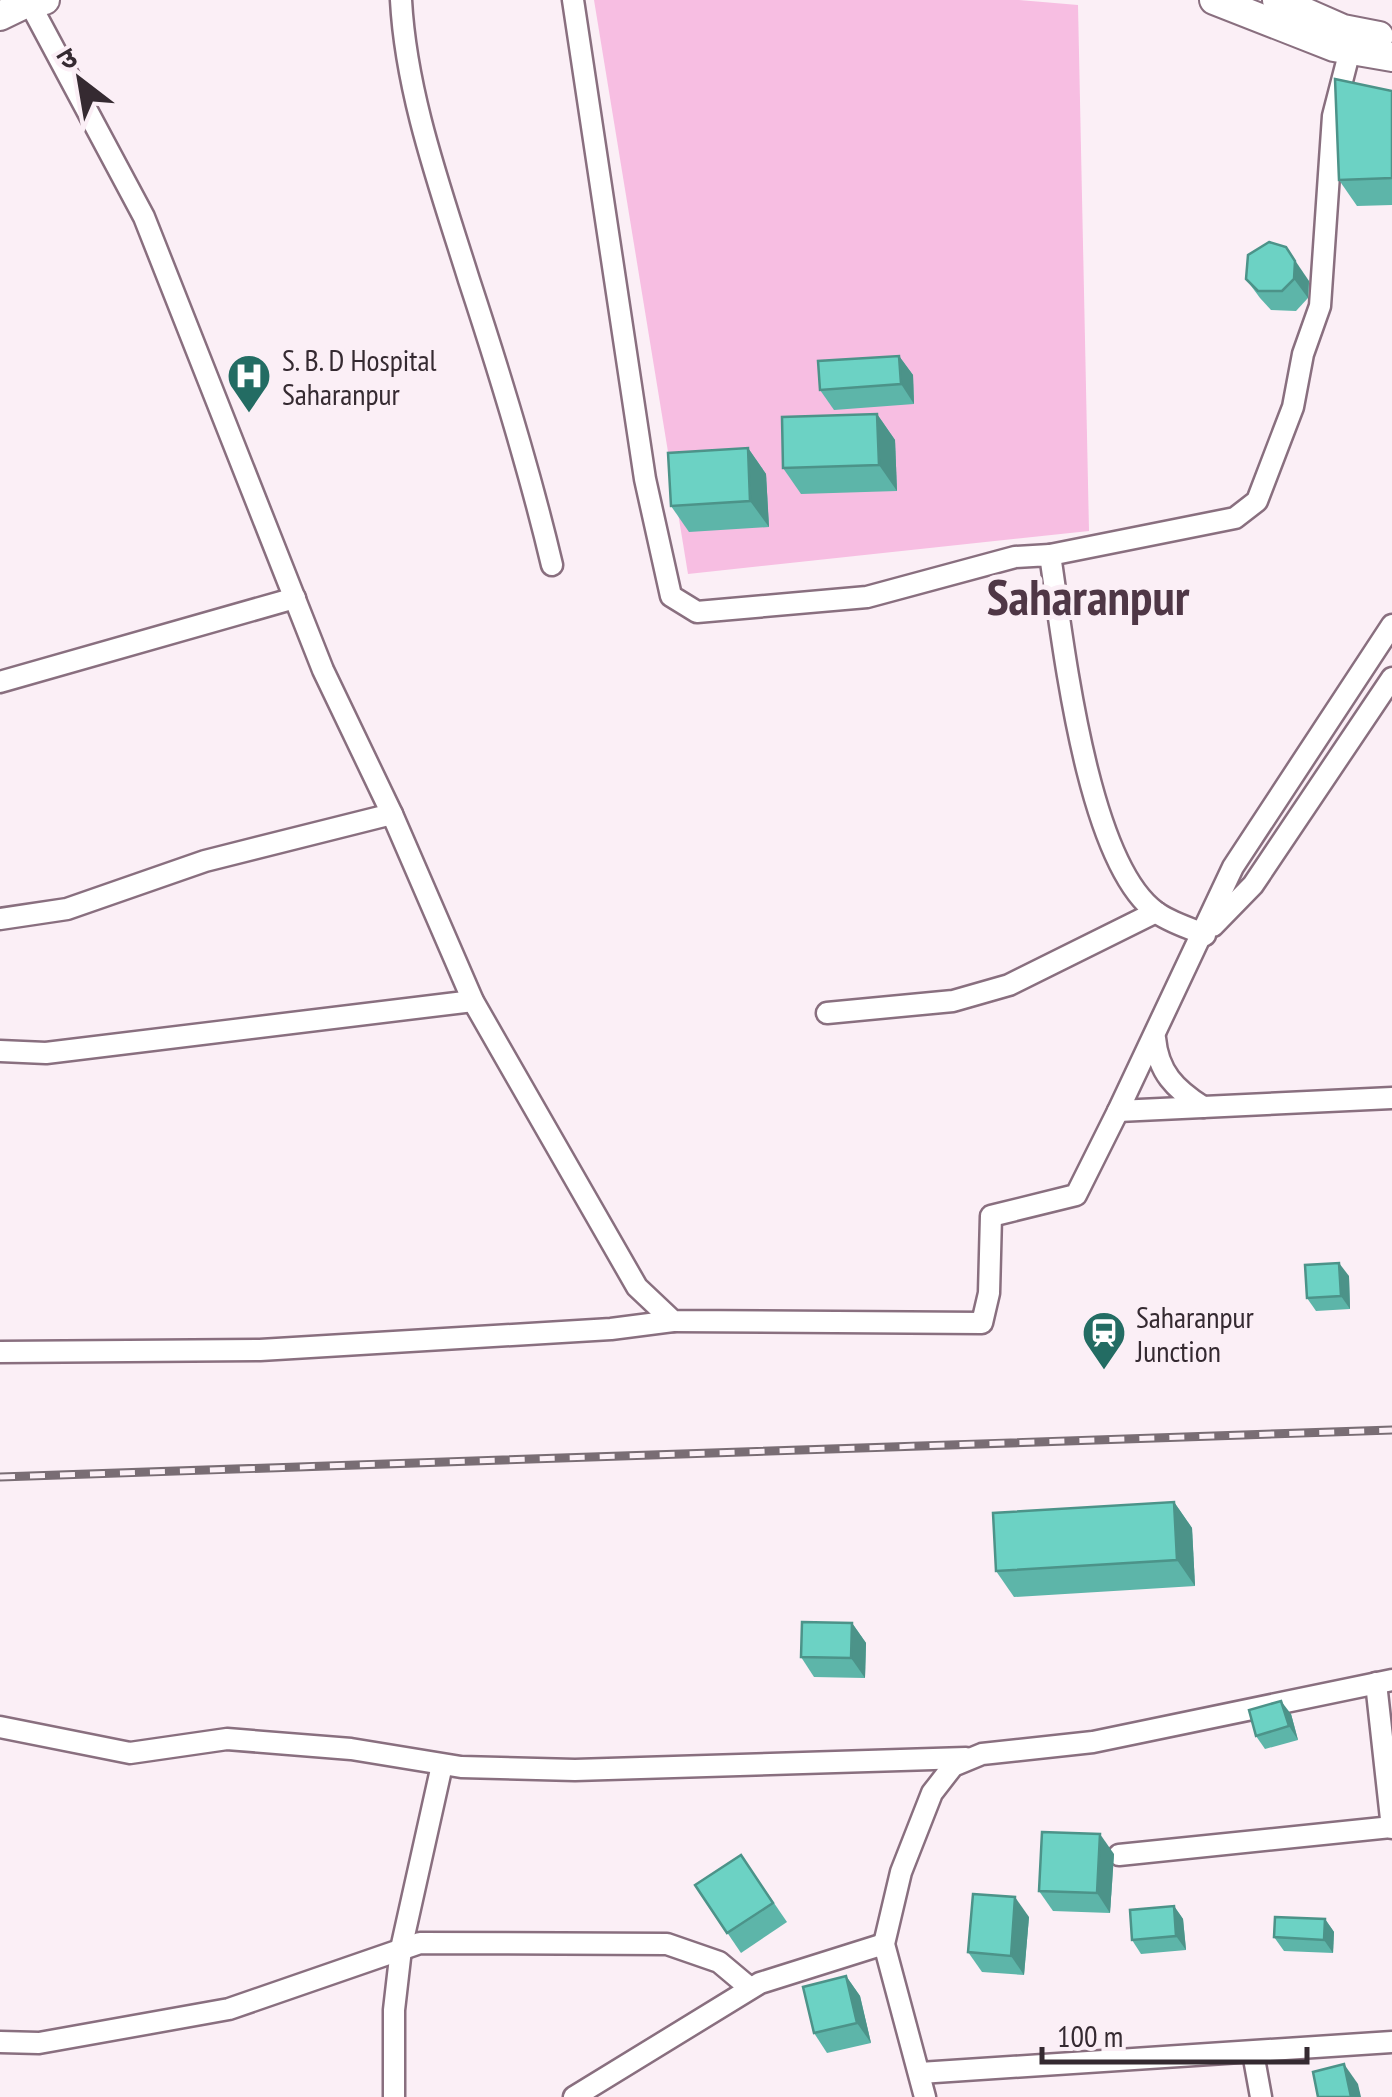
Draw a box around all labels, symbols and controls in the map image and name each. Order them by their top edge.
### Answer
north arrow [30,30,130,130]
text: उ [50,38,84,78]
place label: S. B. D Hospital Saharanpur [282,340,437,413]
hospital icon: S. B. D Hospital Saharanpur [226,353,272,414]
district label: Saharanpur [987,564,1190,629]
place label: Saharanpur Junction [1135,1297,1254,1370]
station icon: Saharanpur Junction [1081,1310,1127,1371]
scale bar [1042,2002,1307,2064]
text: 100 m [1057,2016,1123,2055]

